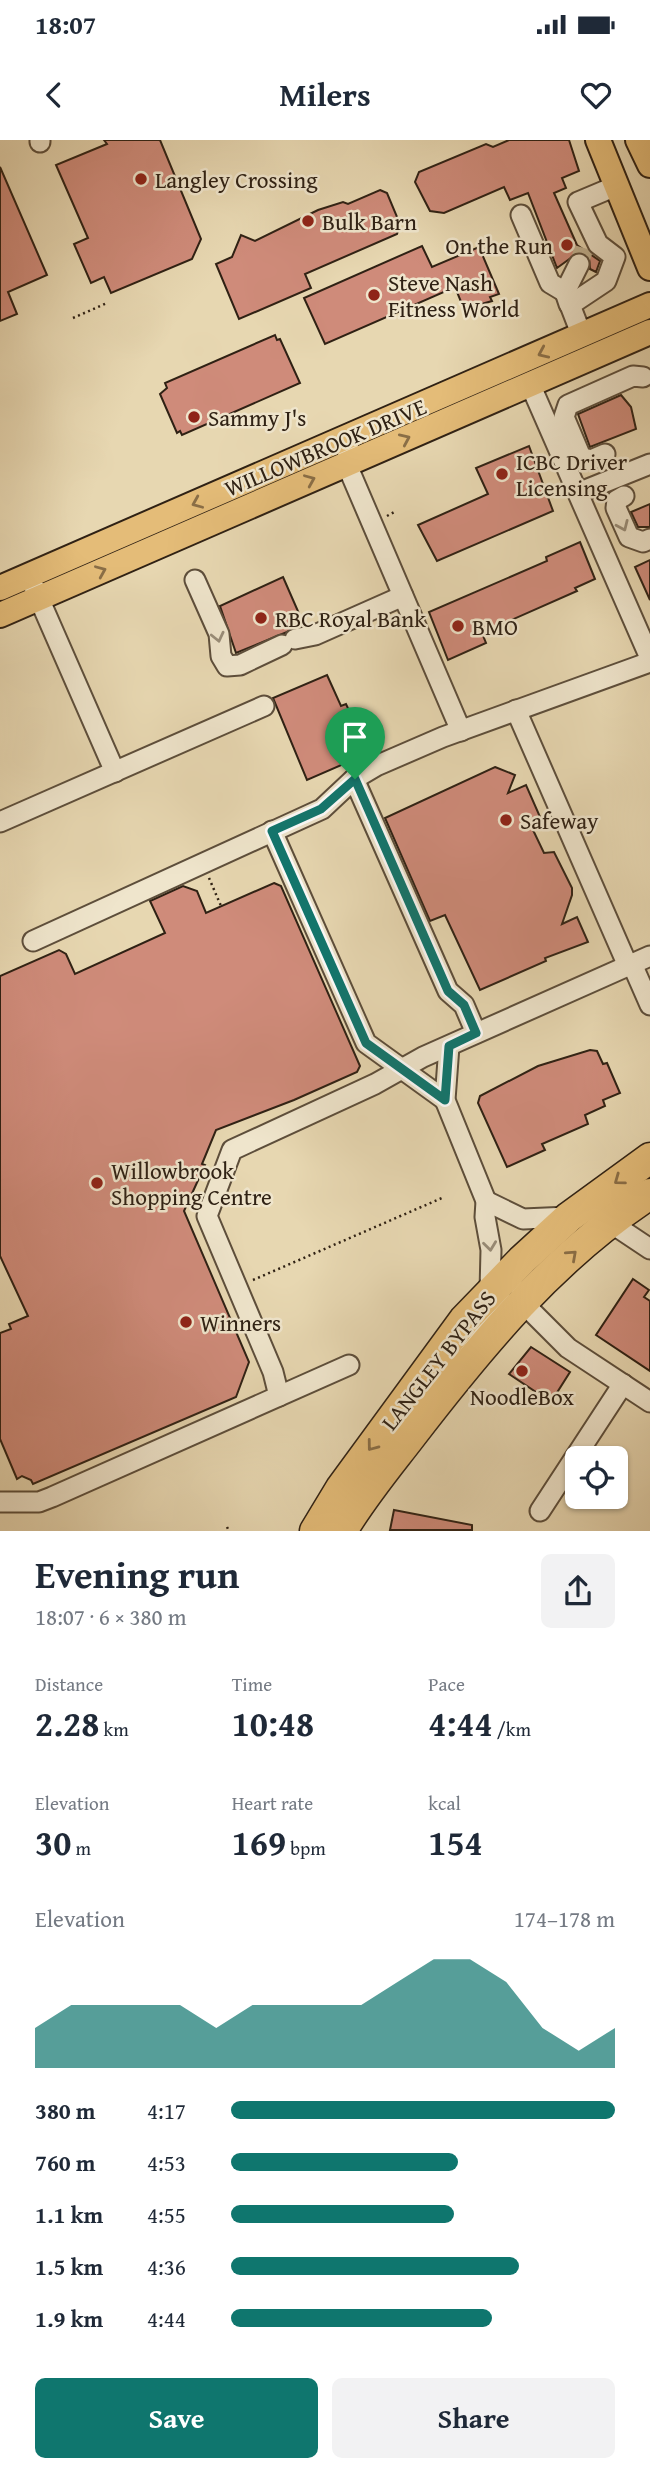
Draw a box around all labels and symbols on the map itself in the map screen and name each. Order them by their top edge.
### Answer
place label: Langley Crossing [155,163,318,196]
marker: Langley Crossing [133,171,149,187]
place label: Bulk Barn [322,205,417,238]
marker: Bulk Barn [300,213,316,229]
place label: On the Run [446,229,553,262]
marker: On the Run [559,237,575,253]
place label: Steve Nash Fitness World [388,266,520,325]
marker: Steve Nash Fitness World [366,287,382,303]
one-way arrow [538,345,550,359]
street label: WILLOWBROOK DRIVE [219,390,431,504]
place label: Sammy J's [208,401,307,434]
marker: Sammy J's [186,409,202,425]
one-way arrow [398,433,410,447]
place label: ICBC Driver Licensing [516,445,628,504]
marker: ICBC Driver Licensing [494,466,510,482]
one-way arrow [303,475,315,489]
one-way arrow [192,495,204,509]
one-way arrow [615,519,629,531]
one-way arrow [94,565,107,579]
place label: RBC Royal Bank [275,602,426,635]
marker: RBC Royal Bank [253,610,269,626]
place label: BMO [472,610,518,643]
marker: BMO [450,618,466,634]
one-way arrow [210,631,224,643]
pin [325,707,385,779]
place label: Safeway [520,804,599,837]
marker: Safeway [498,812,514,828]
place label: Willowbrook Shopping Centre [111,1154,272,1213]
one-way arrow [614,1172,627,1185]
marker: Willowbrook Shopping Centre [89,1175,105,1191]
one-way arrow [482,1240,497,1252]
one-way arrow [564,1251,577,1263]
street label: LANGLEY BYPASS [373,1283,503,1437]
place label: Winners [200,1306,281,1339]
marker: Winners [178,1314,194,1330]
marker: NoodleBox [514,1363,530,1379]
place label: NoodleBox [470,1380,574,1413]
one-way arrow [368,1438,380,1451]

